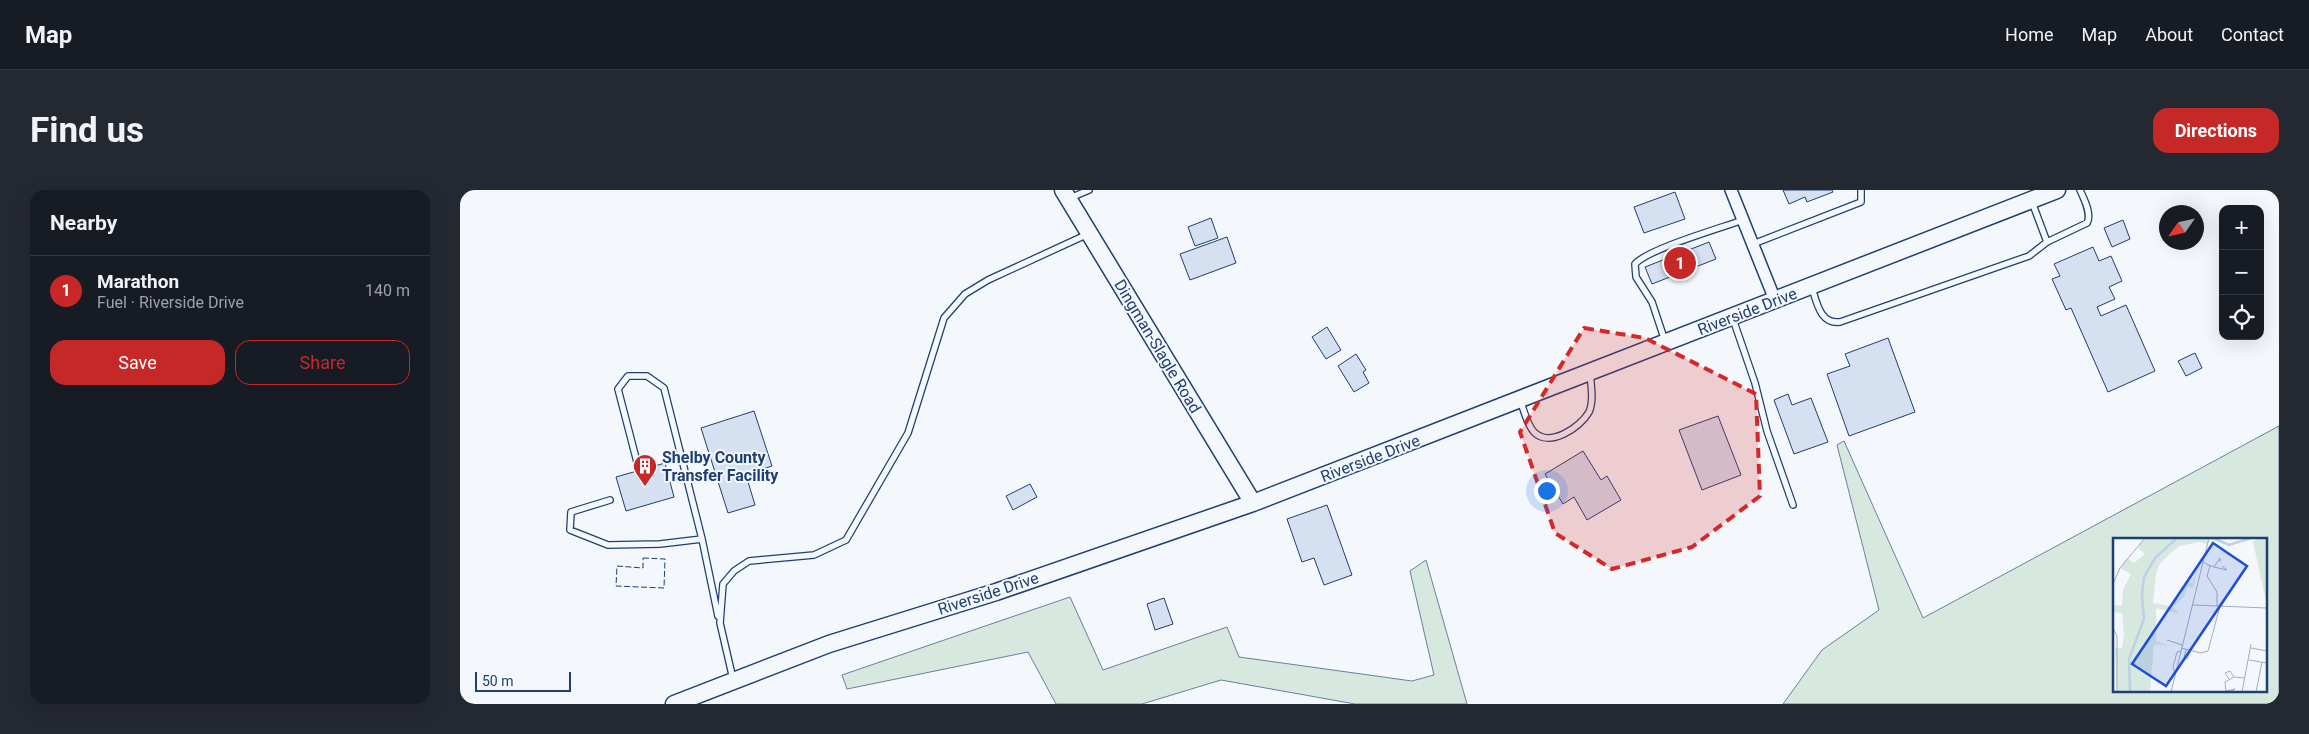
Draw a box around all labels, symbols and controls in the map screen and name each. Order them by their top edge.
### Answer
text: Map [25,21,72,49]
text: Home [2005,24,2054,45]
text: Map [2082,24,2117,45]
text: About [2145,24,2193,45]
text: Contact [2221,24,2284,45]
button: Directions [2153,108,2279,153]
text: Find us [30,110,144,151]
north arrow [2159,205,2204,250]
map controls [2219,205,2264,340]
button: + [2219,205,2264,250]
text: Nearby [50,211,117,235]
pin: 1 [1664,244,1696,282]
button: − [2219,250,2264,295]
text: Marathon [97,270,179,293]
street label: Dingman-Slagle Road [1110,276,1205,416]
text: 1 [61,281,71,300]
text: 140 m [365,281,410,300]
street label: Riverside Drive [1695,284,1800,339]
text: Fuel · Riverside Drive [97,293,244,312]
button: locate [2219,295,2264,340]
button: Save [50,340,225,385]
button: Share [235,340,410,385]
street label: Riverside Drive [1318,431,1423,486]
place label: Shelby County Transfer Facility [662,448,779,485]
building icon: Shelby County Transfer Facility [632,453,658,487]
your location [1534,478,1560,504]
inset map [2113,538,2266,692]
street label: Riverside Drive [935,568,1041,619]
scale bar [475,669,571,692]
text: 50 m [482,673,514,689]

